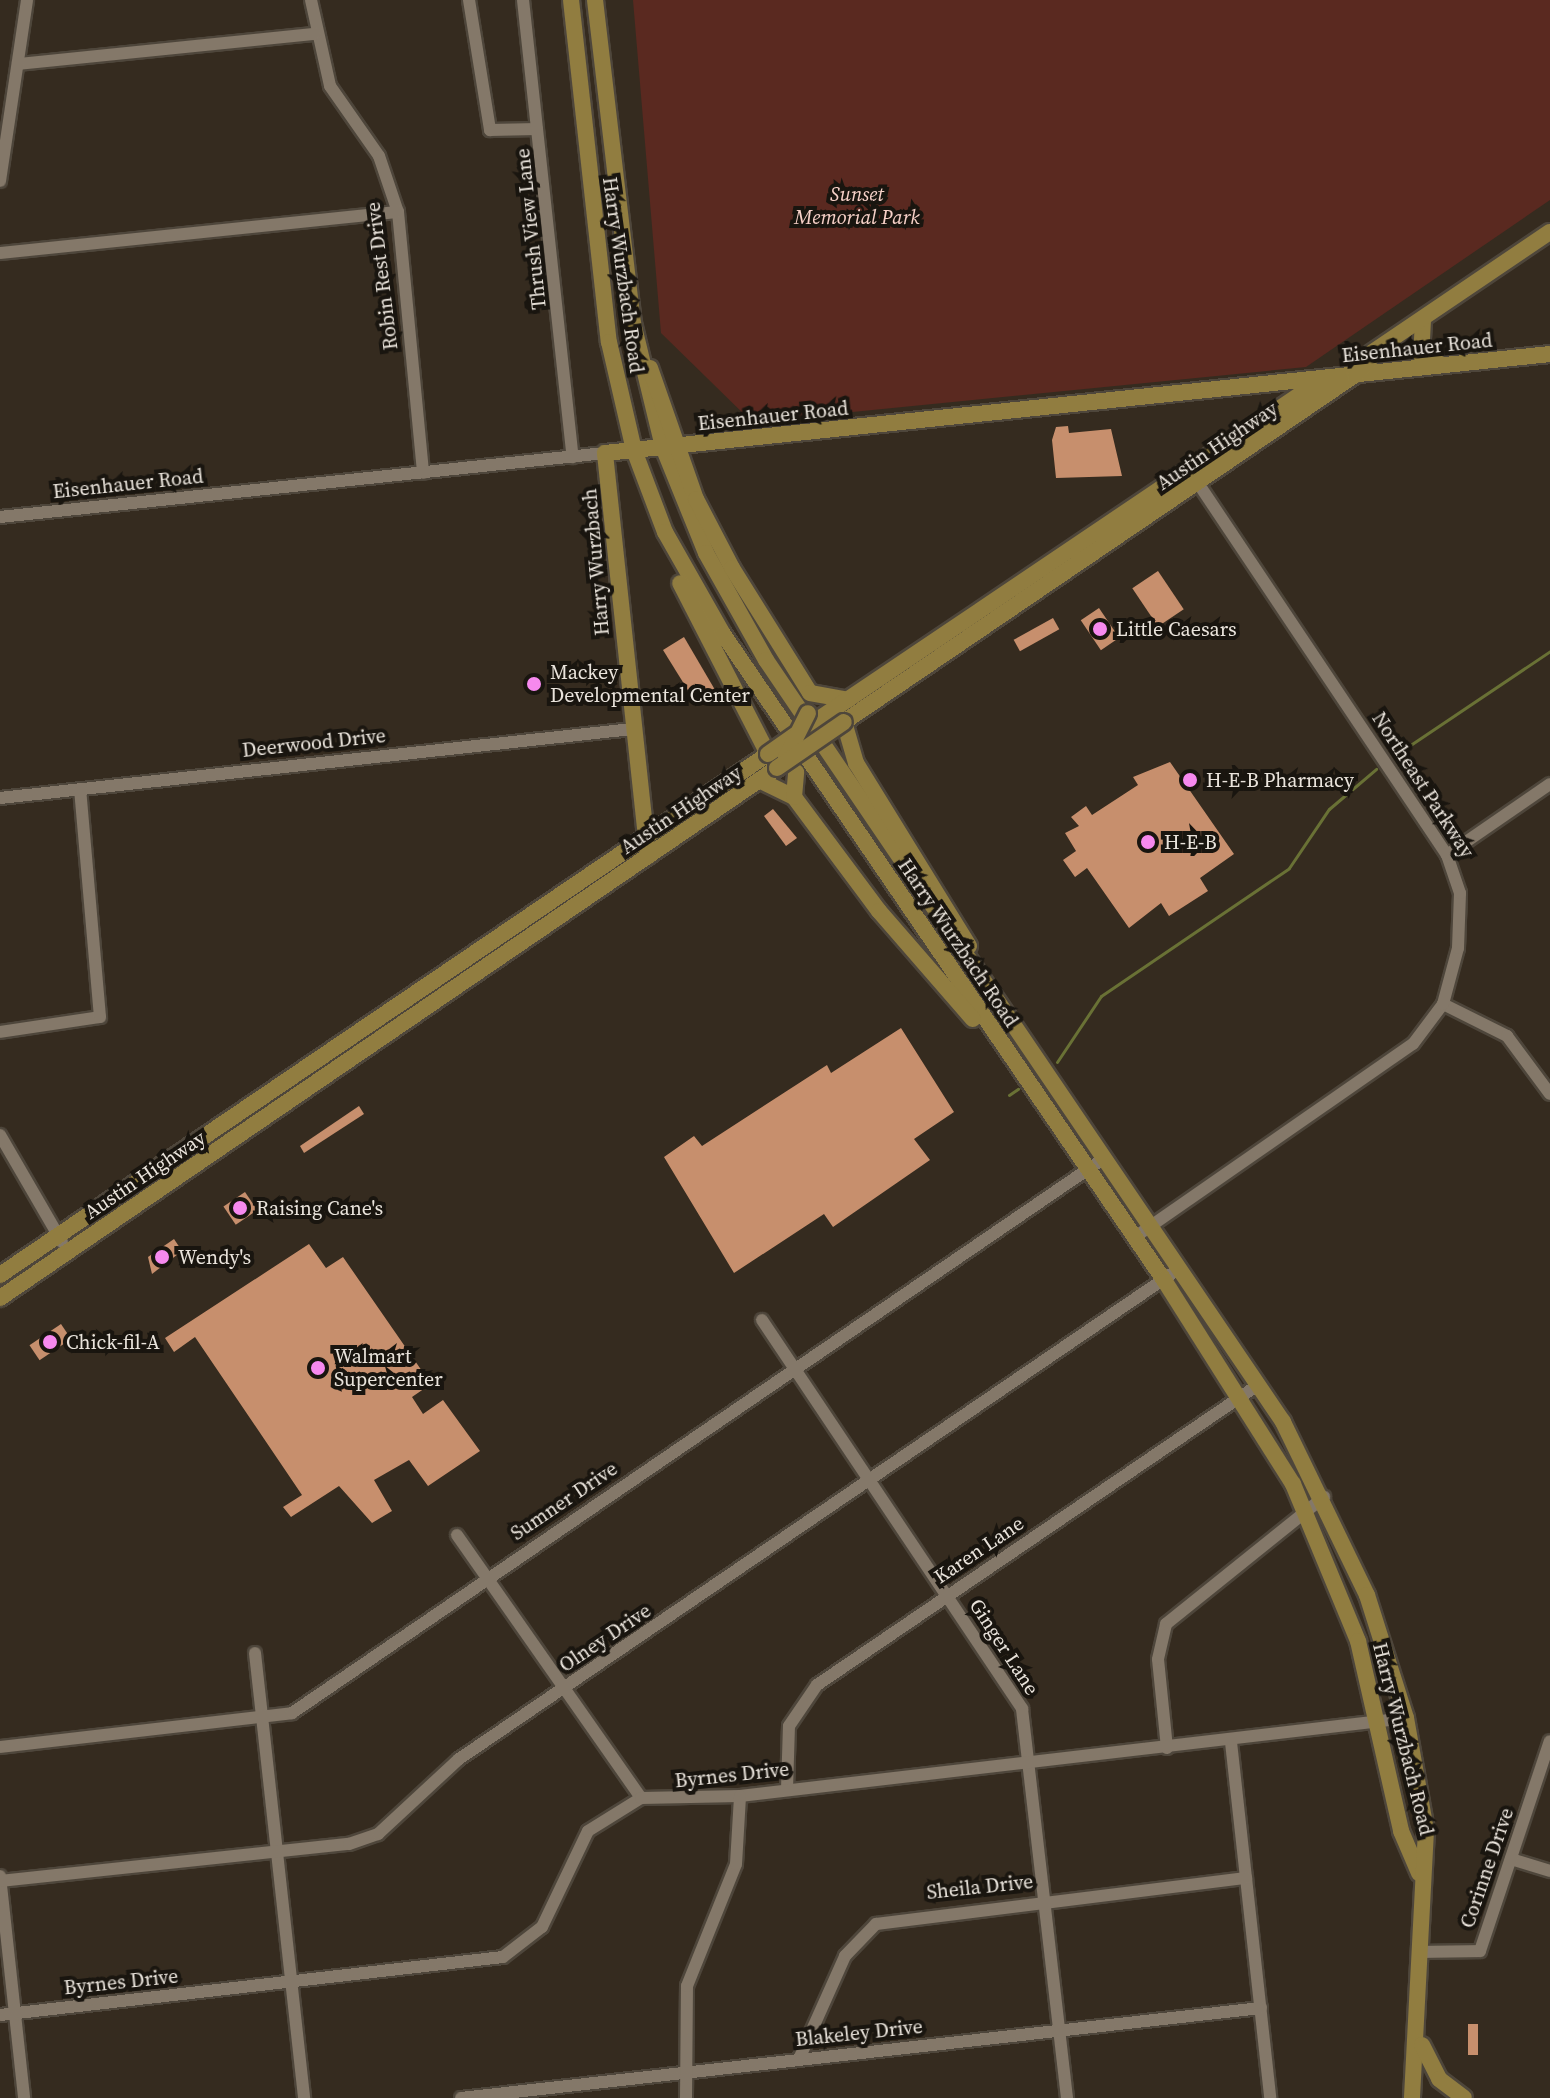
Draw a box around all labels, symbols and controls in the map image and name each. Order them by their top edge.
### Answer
street label: Thrush View Lane [511,147,551,311]
street label: Harry Wurzbach Road [597,175,649,375]
park label: Sunset Memorial Park [794,182,920,229]
street label: Robin Rest Drive [361,201,403,351]
street label: Eisenhauer Road [1341,328,1493,368]
street label: Eisenhauer Road [697,396,849,436]
street label: Austin Highway [1152,397,1282,495]
street label: Eisenhauer Road [52,464,204,504]
street label: Harry Wurzbach [578,487,614,637]
place label: Little Caesars [1116,617,1237,641]
marker: Little Caesars [1091,620,1109,638]
place label: Mackey Developmental Center [550,660,750,707]
marker: Mackey Developmental Center [525,675,543,693]
street label: Northeast Parkway [1367,708,1479,862]
street label: Deerwood Drive [241,724,387,762]
street label: Austin Highway [616,761,746,859]
place label: H-E-B Pharmacy [1206,768,1354,792]
marker: H-E-B Pharmacy [1181,771,1199,789]
place label: H-E-B [1164,830,1217,854]
marker: H-E-B [1139,833,1157,851]
street label: Harry Wurzbach Road [893,854,1023,1032]
street label: Austin Highway [80,1126,210,1224]
place label: Raising Cane's [256,1196,383,1220]
marker: Raising Cane's [231,1199,249,1217]
place label: Wendy's [178,1245,251,1269]
marker: Wendy's [153,1248,171,1266]
place label: Chick-fil-A [66,1330,160,1354]
marker: Chick-fil-A [41,1333,59,1351]
place label: Walmart Supercenter [334,1344,443,1391]
marker: Walmart Supercenter [309,1359,327,1377]
street label: Sumner Drive [506,1457,622,1545]
street label: Karen Lane [930,1511,1028,1589]
street label: Ginger Lane [964,1595,1044,1699]
street label: Olney Drive [555,1599,655,1677]
street label: Harry Wurzbach Road [1367,1640,1439,1838]
street label: Byrnes Drive [674,1757,790,1793]
street label: Corinne Drive [1455,1805,1519,1931]
street label: Sheila Drive [926,1869,1034,1905]
street label: Byrnes Drive [63,1964,179,2000]
street label: Blakeley Drive [794,2014,924,2052]

